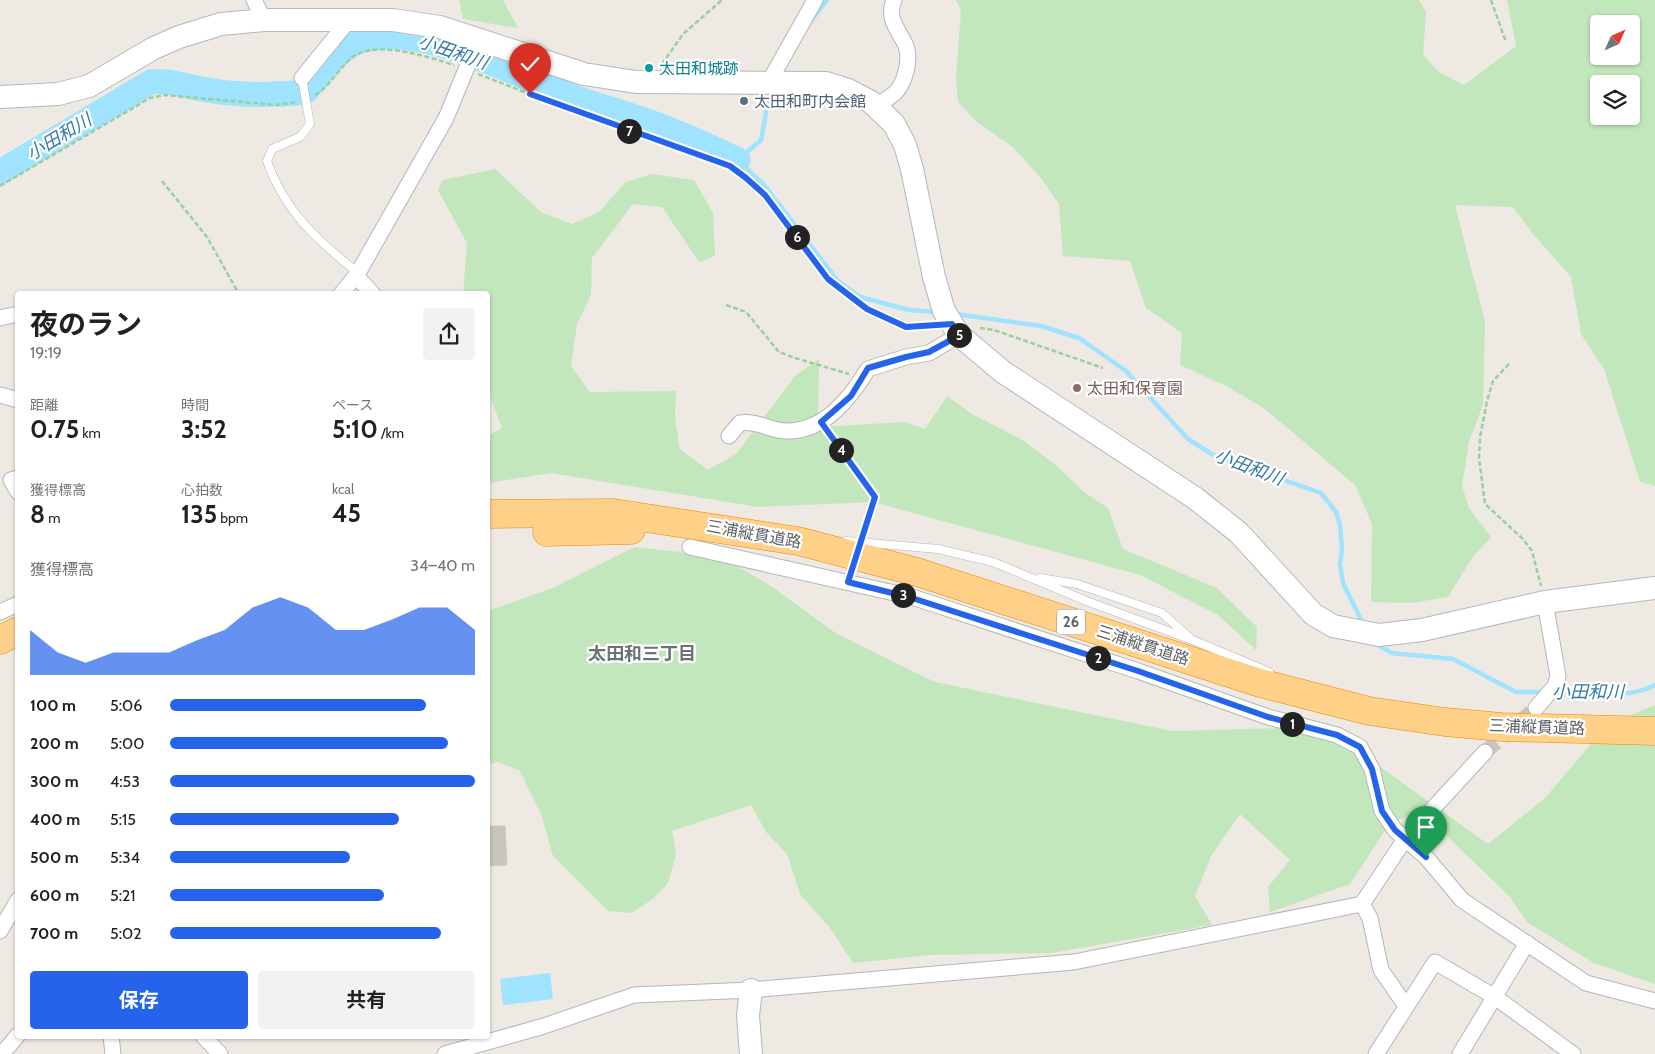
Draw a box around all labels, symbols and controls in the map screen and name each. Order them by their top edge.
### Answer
north arrow [1590,15,1640,65]
map controls [1590,15,1640,125]
water label: 小田和川 [415,30,493,75]
pin [509,43,551,94]
icon: check [516,50,544,78]
place label: 太田和城跡 [659,59,739,78]
marker: 太田和城跡 [643,62,655,74]
button: layers [1590,75,1640,125]
place label: 太田和町内会館 [754,92,866,111]
marker: 太田和町内会館 [738,95,750,107]
water label: 小田和川 [22,108,97,165]
pin: 7 [616,118,642,144]
text: 7 [626,122,633,140]
pin: 6 [784,224,810,250]
text: 6 [794,228,801,246]
text: 夜のラン [30,307,142,341]
button: share [423,308,475,360]
pin: 5 [946,322,972,348]
text: 5 [956,326,963,344]
text: 19:19 [30,343,62,362]
place label: 太田和保育園 [1087,379,1183,398]
marker: 太田和保育園 [1071,382,1083,394]
text: 距離 [30,396,58,414]
text: 時間 [181,396,209,414]
text: ペース [332,396,373,414]
text: 0.75 [30,414,79,444]
text: 3:52 [181,414,227,444]
text: 5:10 [332,414,378,444]
text: km [79,424,101,442]
text: /km [378,424,404,442]
pin: 4 [828,438,854,462]
text: 4 [837,441,846,459]
water label: 小田和川 [1211,444,1288,491]
text: kcal [332,480,354,498]
text: 獲得標高 [30,481,86,499]
text: 心拍数 [181,481,223,499]
text: 45 [332,498,361,528]
text: 8 [30,499,45,529]
text: 135 [181,499,217,529]
text: m [45,509,61,527]
text: bpm [217,509,248,527]
street label: 三浦縦貫道路 [705,516,803,552]
text: 34–40 m [410,556,475,575]
text: 獲得標高 [30,560,94,579]
pin: 3 [890,582,916,608]
text: 3 [900,586,907,604]
road number: 26 [1057,610,1085,634]
street label: 三浦縦貫道路 [1094,621,1192,669]
district label: 太田和三丁目 [588,643,696,665]
pin: 2 [1086,646,1110,670]
text: 2 [1095,649,1102,667]
water label: 小田和川 [1552,681,1626,703]
text: 100 m [30,696,76,715]
text: 5:06 [110,696,142,715]
pin: 1 [1280,712,1304,736]
text: 1 [1290,715,1295,733]
street label: 三浦縦貫道路 [1489,716,1585,738]
text: 200 m [30,734,79,753]
text: 5:00 [110,734,144,753]
text: 300 m [30,772,79,791]
text: 4:53 [110,772,140,791]
pin [1405,806,1447,857]
text: 400 m [30,810,80,829]
text: 5:15 [110,810,136,829]
icon: arrive [1412,813,1440,841]
text: 500 m [30,848,79,867]
text: 5:34 [110,848,140,867]
text: 600 m [30,886,79,905]
text: 5:21 [110,886,136,905]
text: 700 m [30,924,78,943]
text: 5:02 [110,924,142,943]
button: 保存 [30,971,248,1029]
button: 共有 [258,971,475,1029]

